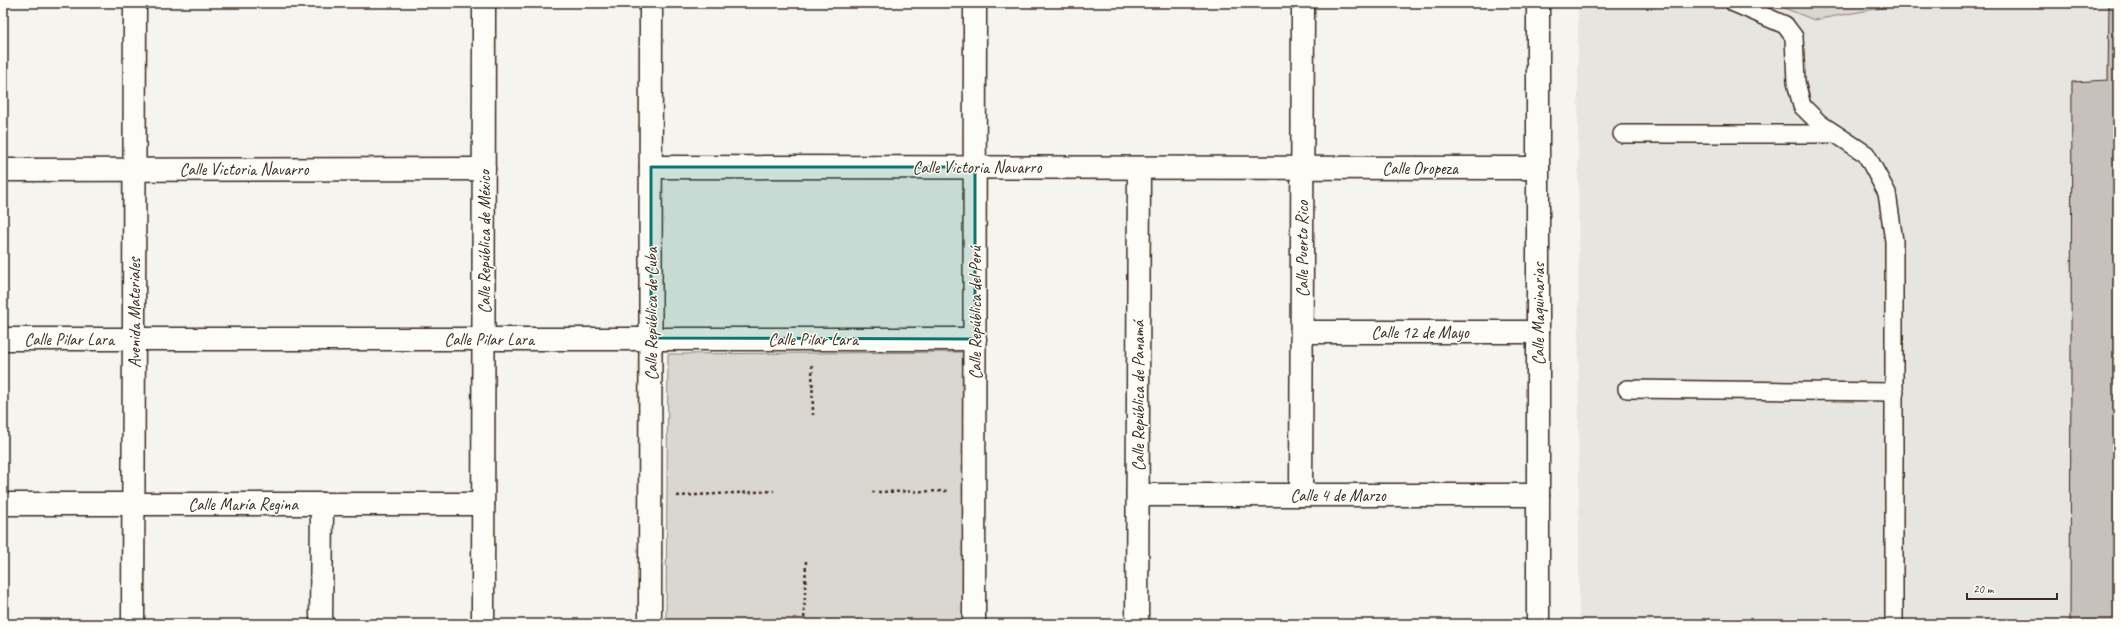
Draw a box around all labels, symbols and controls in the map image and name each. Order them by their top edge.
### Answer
street label: Calle Victoria Navarro [913,157,1042,178]
street label: Calle Oropeza [1382,158,1459,179]
street label: Calle Victoria Navarro [180,159,309,180]
street label: Calle República de México [474,168,495,314]
street label: Calle Puerto Rico [1292,200,1313,297]
street label: Calle República del Perú [965,245,986,379]
street label: Calle República de Cuba [641,246,662,380]
street label: Avenida Materiales [124,256,145,368]
street label: Calle Maquinarias [1528,261,1549,365]
street label: Calle República de Panamá [1128,319,1149,471]
street label: Calle 12 de Mayo [1371,322,1470,343]
street label: Calle Pilar Lara [24,329,116,350]
street label: Calle Pilar Lara [444,329,536,350]
street label: Calle Pilar Lara [768,329,860,350]
street label: Calle 4 de Marzo [1290,485,1387,506]
street label: Calle María Regina [188,494,299,515]
scale bar [1967,575,2057,601]
text: 20 m [1973,581,1995,597]

